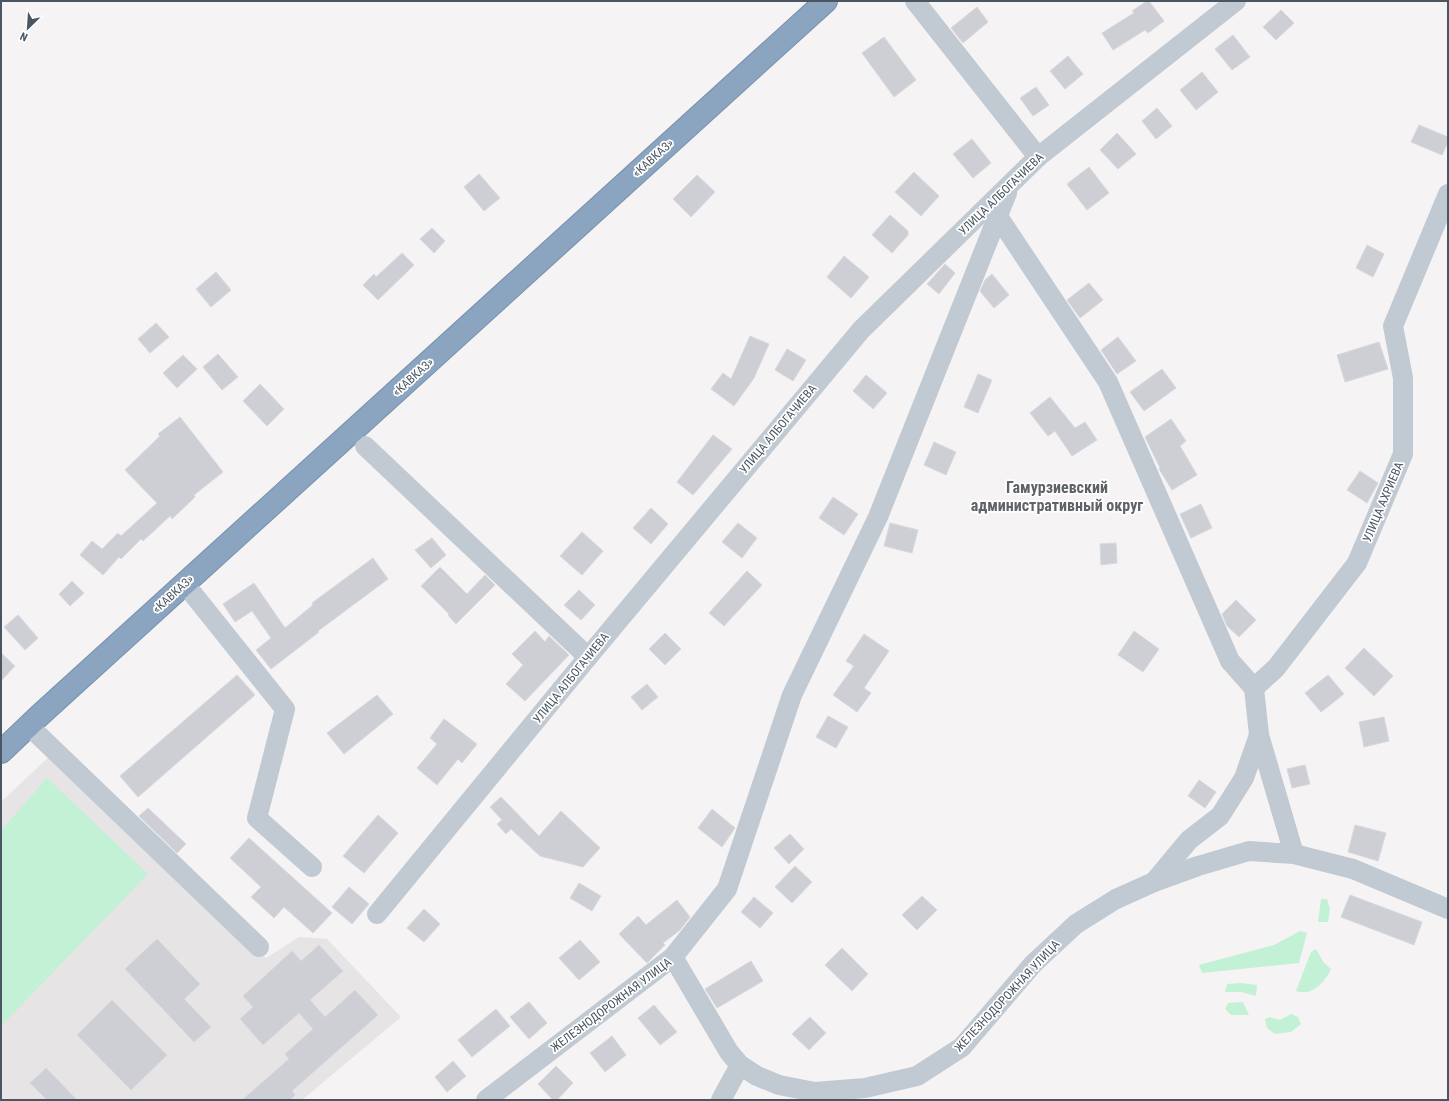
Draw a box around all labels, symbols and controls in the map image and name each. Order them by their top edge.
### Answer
north arrow [8,8,48,48]
text: N [18,29,30,44]
street label: «КАВКАЗ» [630,136,676,180]
street label: УЛИЦА АЛБОГАЧИЕВА [956,150,1046,238]
street label: «КАВКАЗ» [390,355,436,399]
street label: УЛИЦА АЛБОГАЧИЕВА [737,381,819,476]
street label: УЛИЦА АХРИЕВА [1360,460,1406,544]
district label: Гамурзиевский административный округ [971,478,1143,515]
street label: «КАВКАЗ» [150,572,196,616]
street label: УЛИЦА АЛБОГАЧИЕВА [530,630,612,726]
street label: ЖЕЛЕЗНОДОРОЖНАЯ УЛИЦА [952,937,1062,1055]
street label: ЖЕЛЕЗНОДОРОЖНАЯ УЛИЦА [548,955,674,1055]

